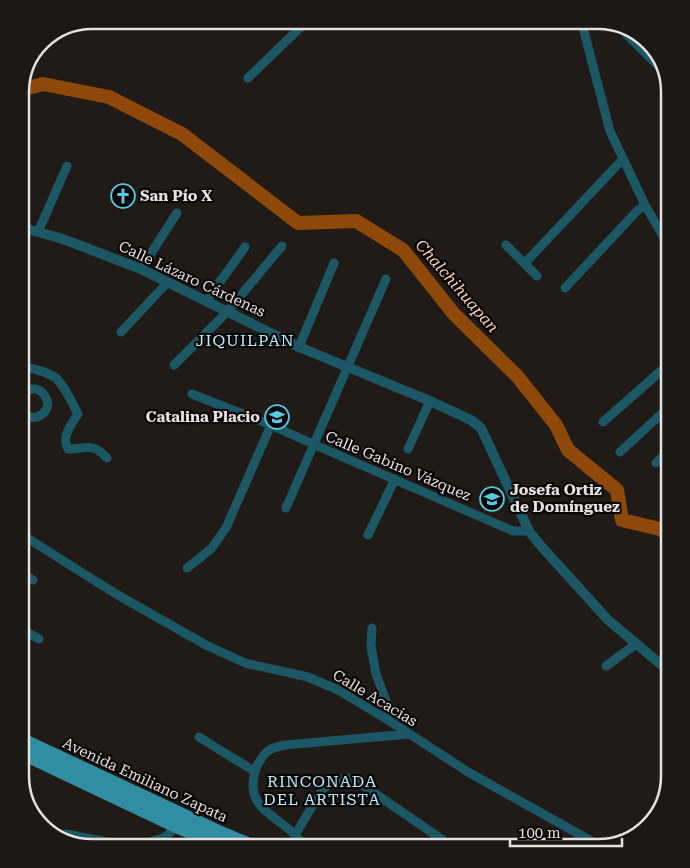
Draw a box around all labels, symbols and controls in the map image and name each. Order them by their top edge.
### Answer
church icon: San Pío X [110,183,136,209]
place label: San Pío X [140,187,212,205]
water label: Chalchihuapan [411,236,503,337]
street label: Calle Lázaro Cárdenas [116,237,268,321]
district label: JIQUILPAN [195,331,295,350]
school or university icon: Catalina Placio [264,404,290,430]
place label: Catalina Placio [146,408,260,426]
street label: Calle Gabino Vázquez [323,427,473,505]
place label: Josefa Ortiz de Domínguez [510,481,620,516]
school or university icon: Josefa Ortiz de Domínguez [479,486,505,512]
street label: Calle Acacias [329,666,421,730]
street label: Avenida Emiliano Zapata [60,734,230,826]
district label: RINCONADA DEL ARTISTA [263,772,381,809]
scale bar [510,816,622,848]
text: 100 m [518,824,561,842]

